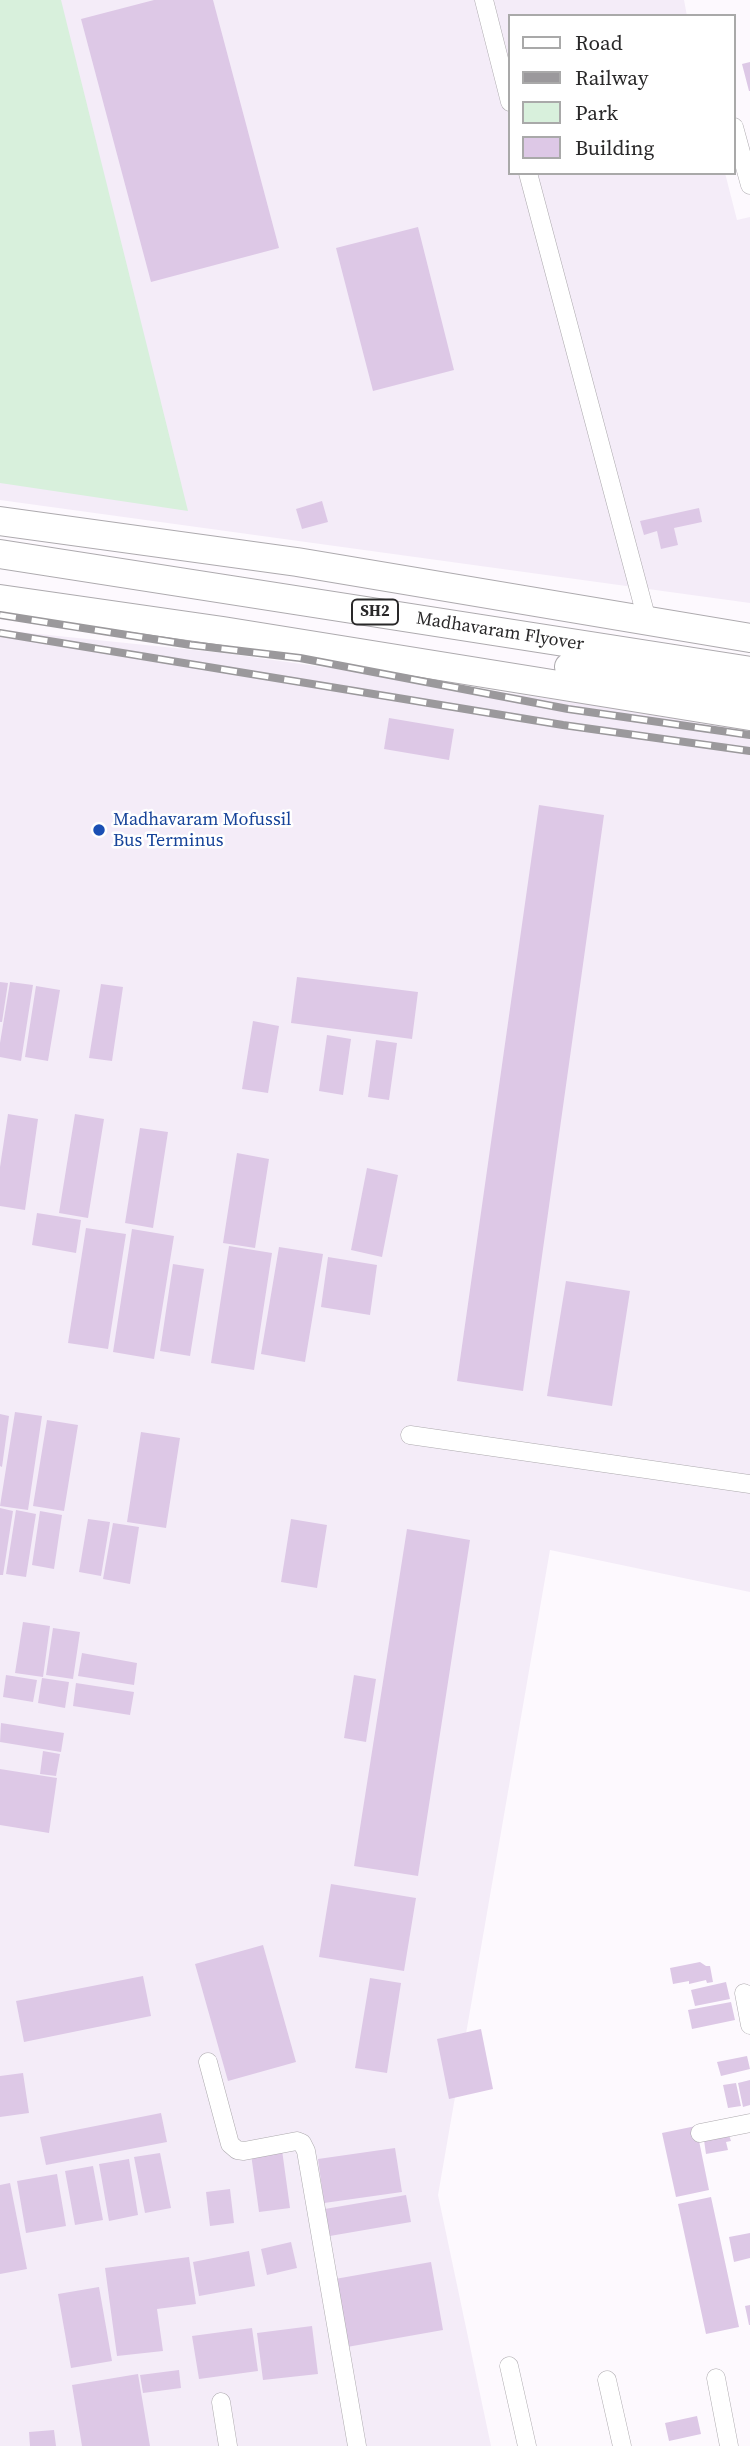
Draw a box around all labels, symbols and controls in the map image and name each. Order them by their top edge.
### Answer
legend [508,14,736,175]
text: Road [575,28,623,57]
text: Railway [575,63,649,92]
text: Park [575,98,618,127]
text: Building [575,133,654,162]
road number: SH2 [352,600,398,624]
street label: Madhavaram Flyover [415,608,585,656]
place label: Madhavaram Mofussil Bus Terminus [113,809,291,852]
marker: Madhavaram Mofussil Bus Terminus [91,822,107,838]

